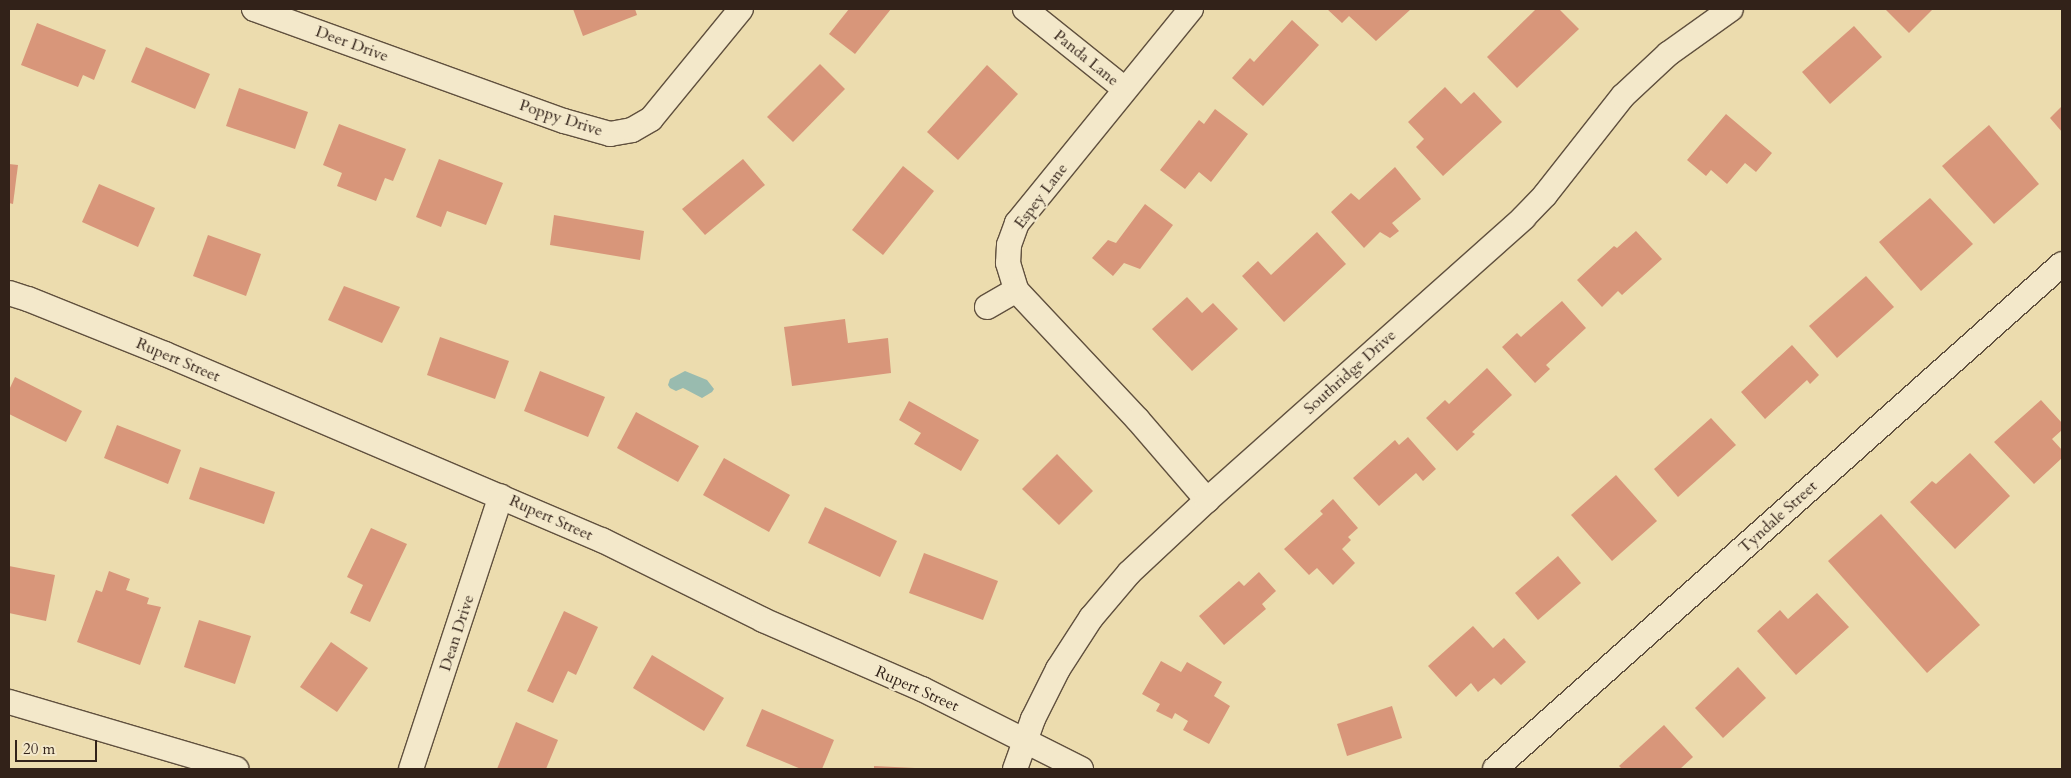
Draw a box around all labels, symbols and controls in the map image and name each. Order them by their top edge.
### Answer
street label: Deer Drive [313,22,391,66]
street label: Panda Lane [1050,26,1122,90]
street label: Poppy Drive [517,95,605,141]
street label: Espey Lane [1010,160,1072,232]
street label: Southridge Drive [1300,326,1400,418]
street label: Rupert Street [133,334,223,386]
street label: Tyndale Street [1735,477,1821,557]
street label: Rupert Street [506,491,596,545]
street label: Dean Drive [436,592,478,674]
street label: Rupert Street [872,662,962,716]
scale bar [18,730,100,762]
text: 20 m [23,739,55,759]

